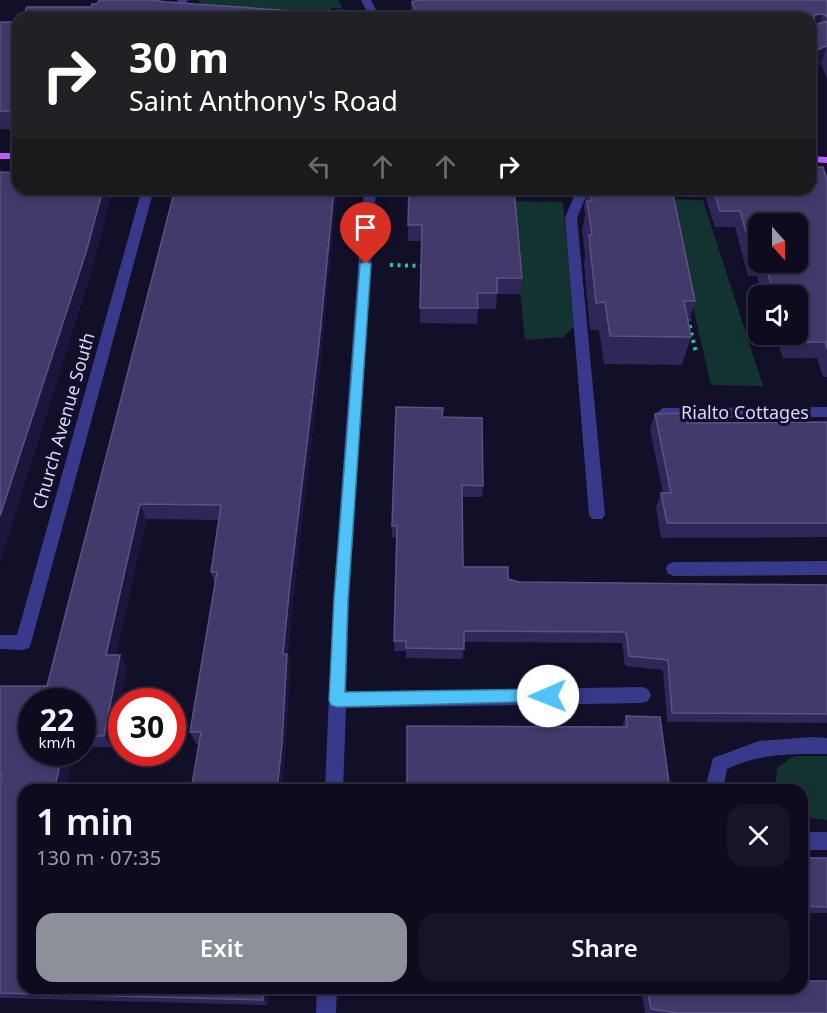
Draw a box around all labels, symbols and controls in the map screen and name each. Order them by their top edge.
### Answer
text: 30 m [129,28,229,85]
icon: right [30,36,108,114]
text: Saint Anthony's Road [129,82,398,119]
icon: left [303,150,336,183]
icon: ahead [366,150,399,183]
icon: ahead [429,150,462,183]
icon: right [492,150,525,183]
pin [340,202,391,264]
icon: arrive [349,211,382,244]
north arrow [748,213,808,273]
map controls [748,213,808,345]
button: sound [748,285,808,345]
street label: Church Avenue South [26,330,100,512]
street label: Rialto Cottages [681,400,809,424]
position arrow [516,664,580,728]
speed limit sign: 30 [108,688,186,766]
text: 22 [40,699,74,740]
text: km/h [39,732,75,752]
text: 1 min [36,797,134,846]
button: close [727,804,790,867]
text: 130 m · 07:35 [36,844,161,871]
button: Exit [36,913,407,982]
button: Share [419,913,790,982]

